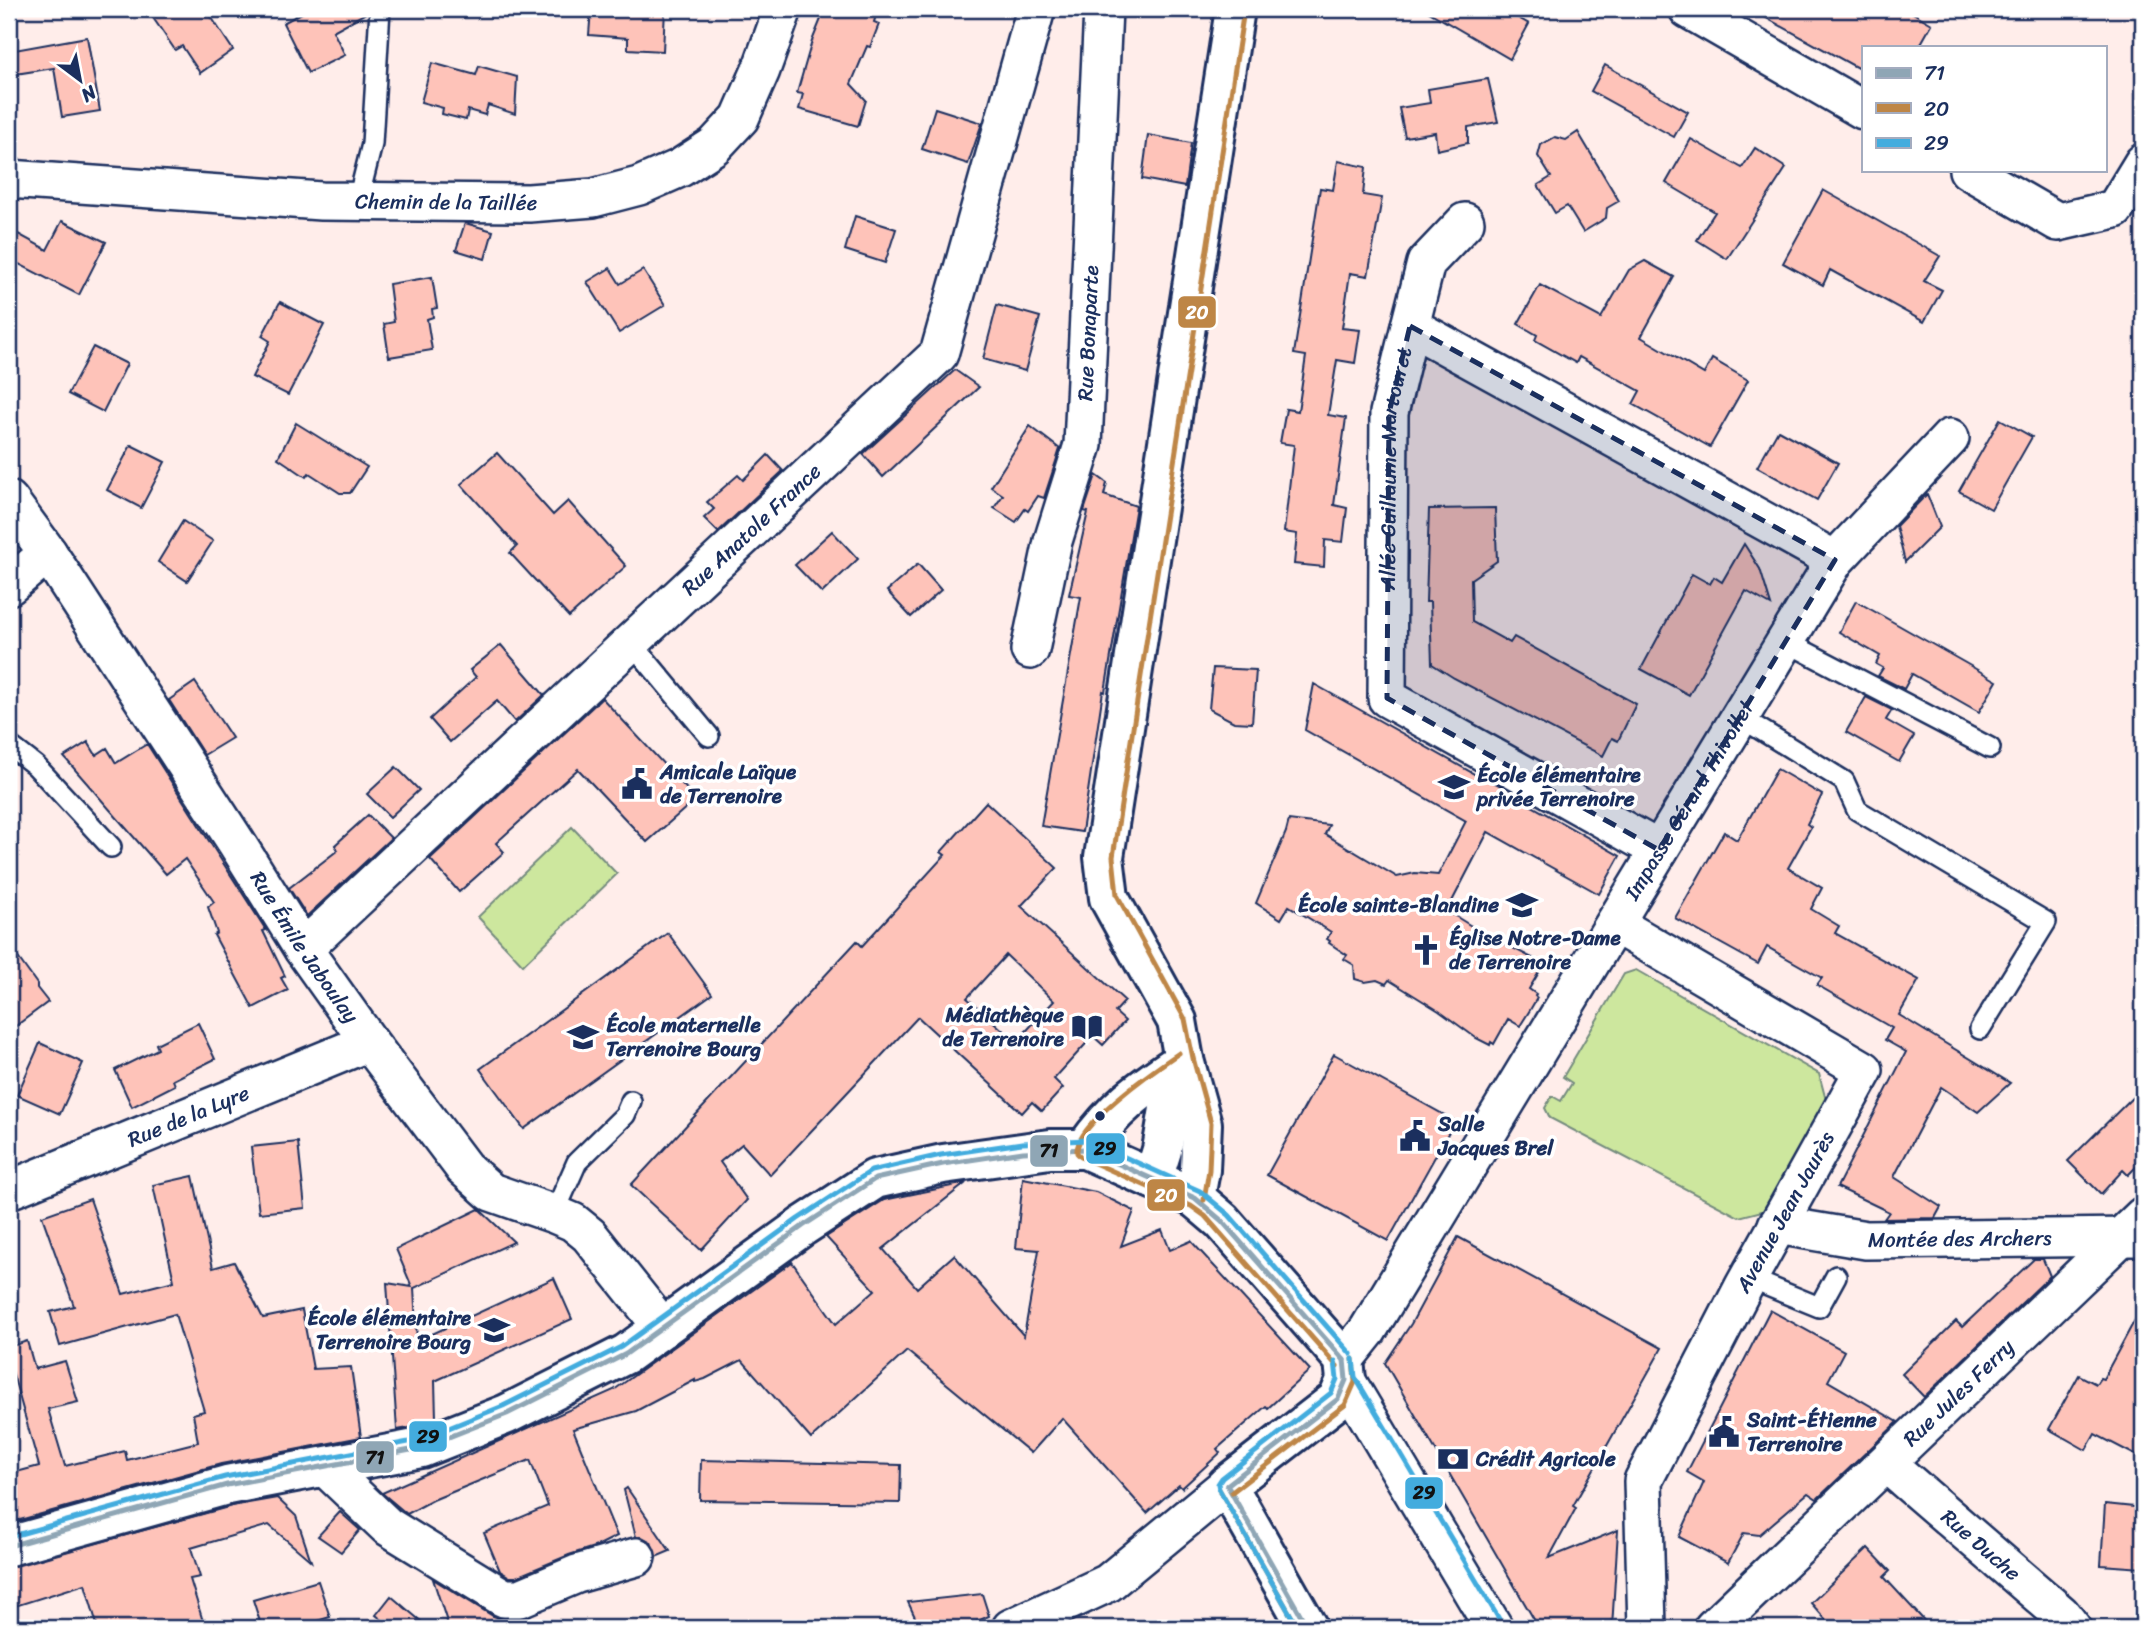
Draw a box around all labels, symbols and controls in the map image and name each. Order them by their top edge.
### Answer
north arrow [46,46,116,116]
legend [1862,46,2106,172]
text: 71 [1924,54,1945,92]
text: N [74,76,104,112]
text: 20 [1924,90,1949,128]
text: 29 [1924,124,1949,162]
street label: Chemin de la Taillée [355,182,539,222]
street label: Rue Bonaparte [1066,264,1110,402]
line badge: 20 [1177,295,1217,329]
text: 20 [1185,296,1208,329]
street label: Allée Guillaume Martouret [1369,343,1423,591]
street label: Rue Anatole France [672,454,831,605]
street label: Impasse Gérard Thivollet [1613,691,1766,909]
place label: Amicale Laïque de Terrenoire [659,753,797,815]
place label: École élémentaire privée Terrenoire [1475,756,1642,818]
public building icon: Amicale Laïque de Terrenoire [620,767,654,801]
school or university icon: École élémentaire privée Terrenoire [1437,770,1471,804]
street label: Rue Émile Jaboulay [240,863,369,1032]
place label: École sainte-Blandine [1298,886,1499,924]
school or university icon: École sainte-Blandine [1505,888,1539,922]
place label: Église Notre-Dame de Terrenoire [1449,919,1621,981]
church icon: Église Notre-Dame de Terrenoire [1409,933,1443,967]
place label: Médiathèque de Terrenoire [942,996,1065,1058]
place label: École maternelle Terrenoire Bourg [606,1006,762,1068]
library icon: Médiathèque de Terrenoire [1070,1010,1104,1044]
school or university icon: École maternelle Terrenoire Bourg [566,1020,600,1054]
street label: Rue de la Lyre [122,1074,255,1158]
place label: Salle Jacques Brel [1437,1105,1554,1167]
unlabelled marker [1093,1109,1107,1123]
public building icon: Salle Jacques Brel [1398,1119,1432,1153]
street label: Avenue Jean Jaurès [1724,1124,1845,1301]
line badge: 29 [1085,1132,1126,1165]
text: 29 [1093,1132,1117,1165]
line badge: 71 [1029,1134,1069,1168]
text: 71 [1039,1134,1059,1167]
line badge: 20 [1146,1178,1186,1212]
text: 20 [1154,1179,1177,1212]
street label: Montée des Archers [1868,1219,2052,1259]
place label: École élémentaire Terrenoire Bourg [307,1299,472,1361]
school or university icon: École élémentaire Terrenoire Bourg [477,1313,511,1347]
street label: Rue Jules Ferry [1893,1329,2024,1456]
place label: Saint-Étienne Terrenoire [1746,1401,1877,1463]
public building icon: Saint-Étienne Terrenoire [1707,1415,1741,1449]
line badge: 29 [408,1420,448,1453]
text: 29 [416,1420,440,1453]
line badge: 71 [355,1440,395,1474]
place label: Crédit Agricole [1475,1440,1616,1478]
text: 71 [365,1441,385,1474]
bank icon: Crédit Agricole [1436,1442,1470,1476]
line badge: 29 [1404,1476,1444,1510]
text: 29 [1412,1476,1436,1509]
street label: Rue Duche [1932,1499,2030,1591]

